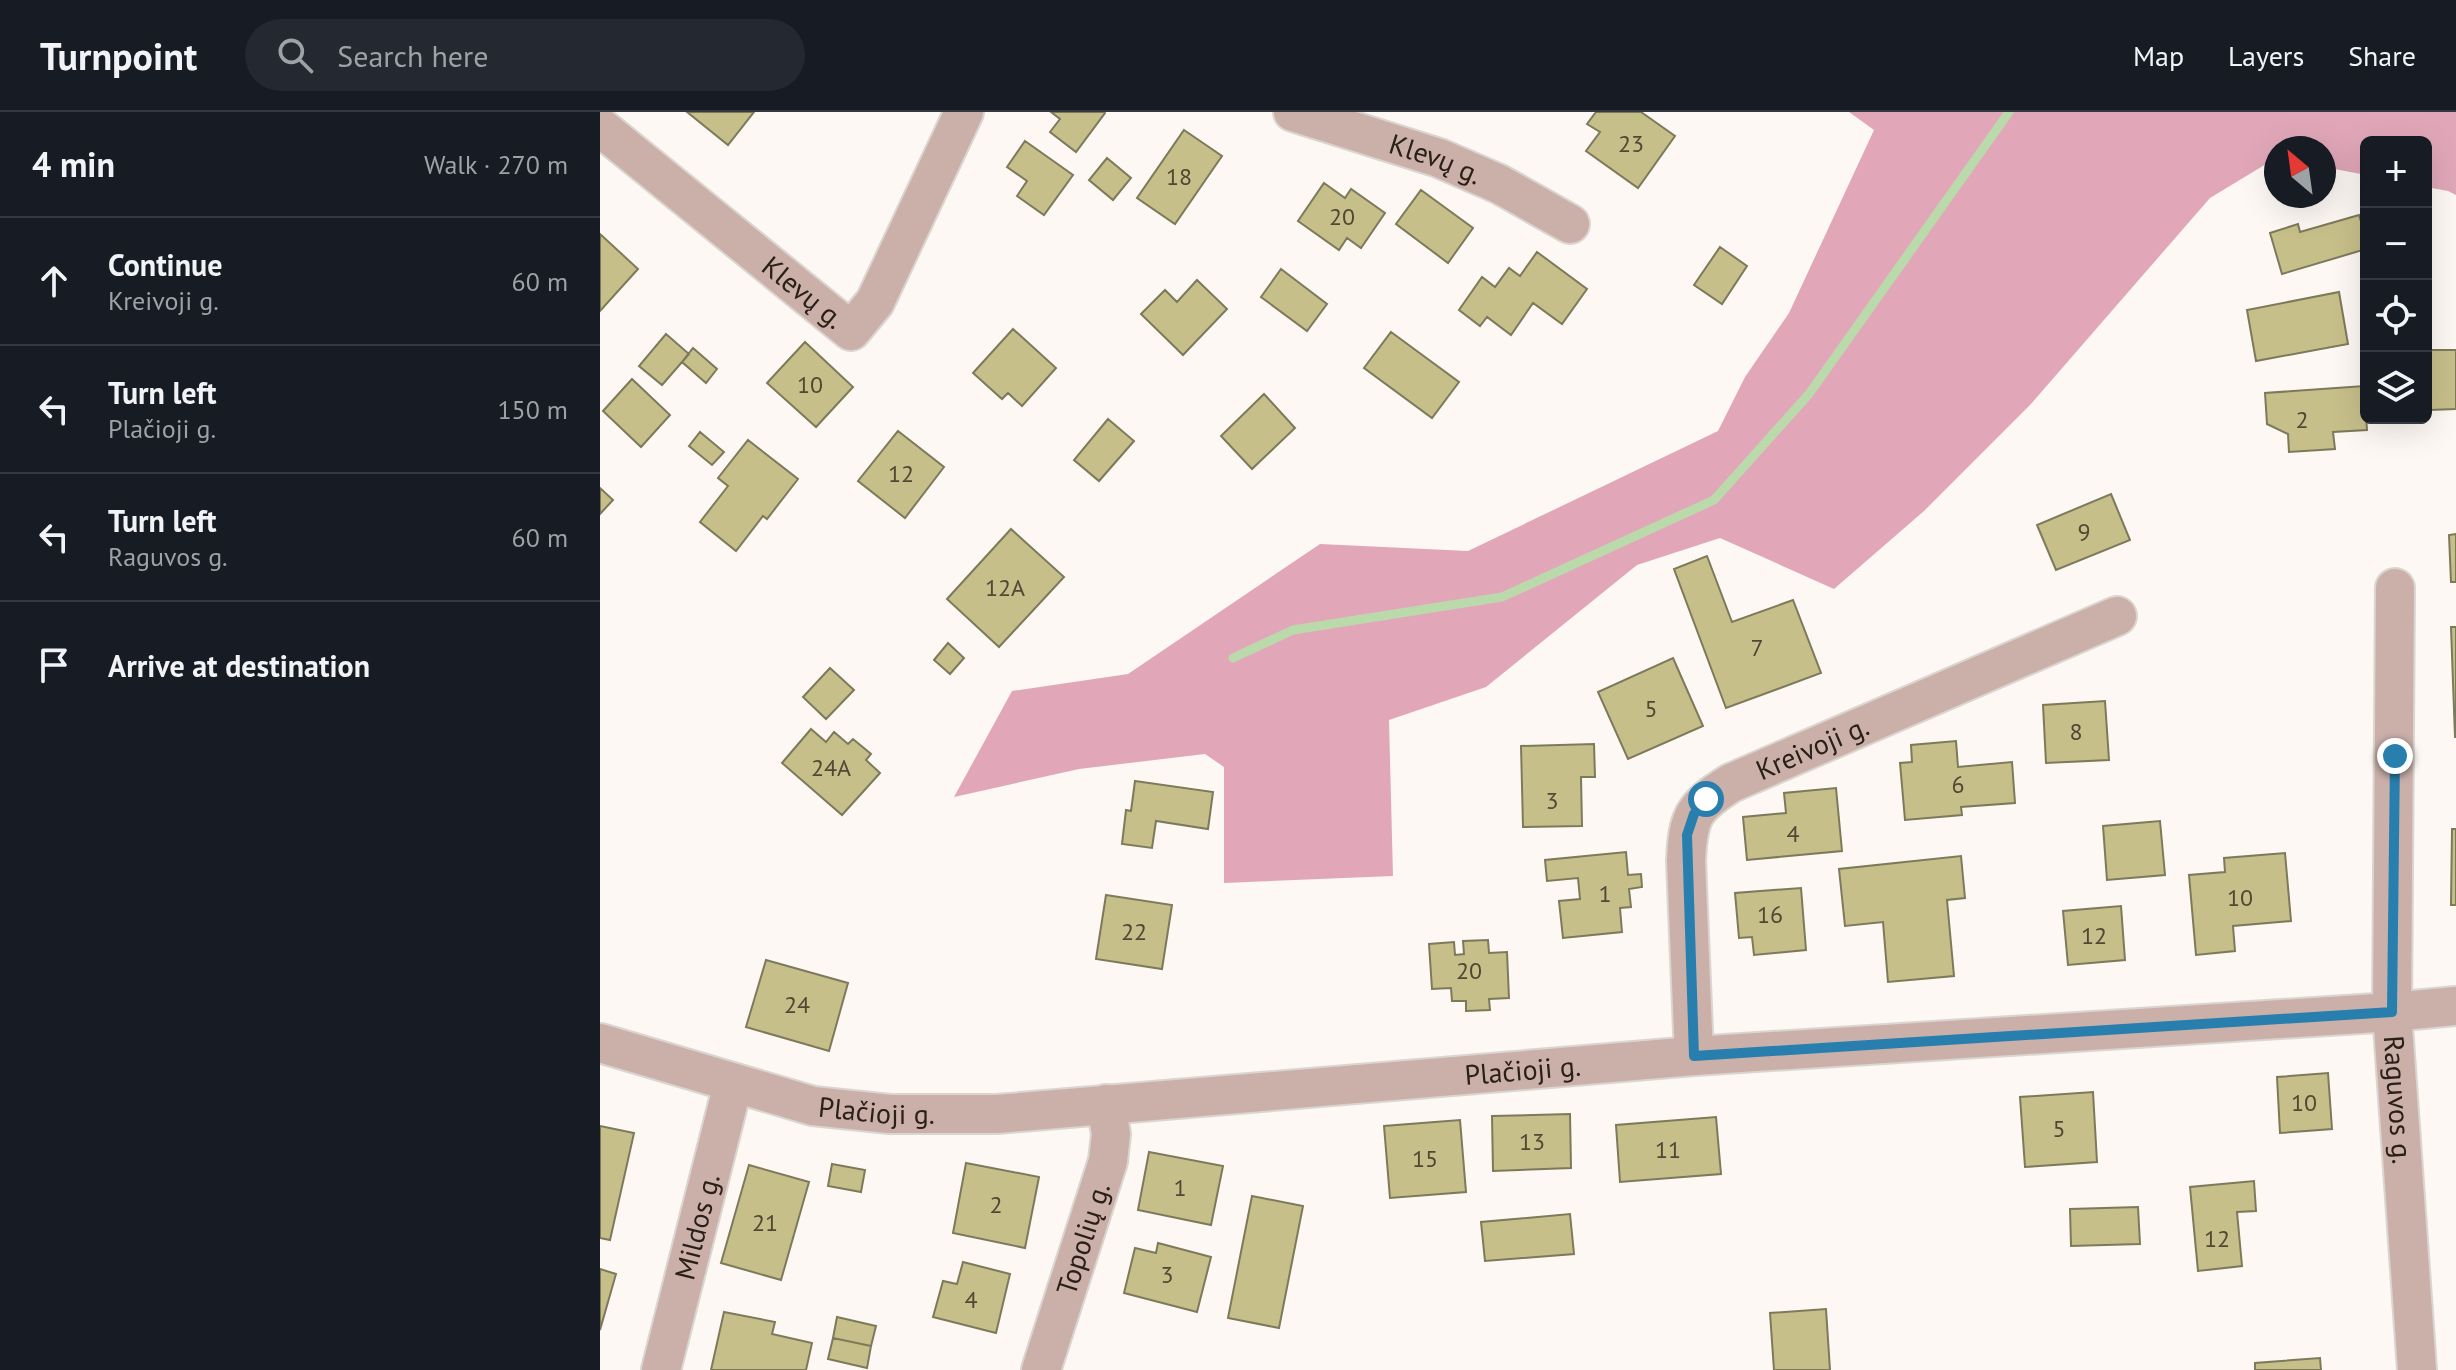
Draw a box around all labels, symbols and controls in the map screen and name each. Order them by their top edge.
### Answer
search box [245,19,805,91]
text: Turnpoint [40,31,197,80]
icon: search [273,33,317,77]
text: Search here [337,36,489,75]
text: Map [2133,37,2184,74]
text: Layers [2228,37,2304,74]
text: Share [2348,37,2416,74]
street label: Klevų g. [1385,125,1488,192]
house number: 23 [1618,128,1644,159]
north arrow [2264,136,2336,208]
map controls [2360,136,2432,424]
button: + [2360,136,2432,208]
text: 4 min [32,142,115,186]
text: Walk · 270 m [424,148,568,181]
house number: 18 [1166,161,1192,192]
house number: 20 [1329,201,1355,232]
button: − [2360,208,2432,280]
text: Continue [108,245,222,284]
street label: Klevų g. [755,247,853,336]
icon: ahead [32,259,76,303]
text: 60 m [512,265,568,298]
button: locate [2360,280,2432,352]
text: Kreivoji g. [108,284,219,317]
button: layers [2360,352,2432,424]
house number: 10 [797,369,823,400]
text: Turn left [108,373,216,412]
icon: left [32,387,76,431]
text: 150 m [497,393,568,426]
house number: 2 [2295,404,2309,435]
text: Plačioji g. [108,412,216,445]
house number: 12 [888,458,914,489]
text: Turn left [108,501,216,540]
icon: left [32,515,76,559]
house number: 9 [2077,516,2091,547]
text: 60 m [512,521,568,554]
text: Raguvos g. [108,540,228,573]
house number: 12A [985,572,1025,603]
house number: 7 [1750,632,1764,663]
icon: arrive [32,643,76,687]
text: Arrive at destination [108,646,370,685]
house number: 5 [1644,693,1658,724]
street label: Kreivoji g. [1750,707,1874,788]
house number: 8 [2069,716,2083,747]
route end [2377,738,2413,774]
house number: 24A [811,752,851,783]
house number: 6 [1951,769,1965,800]
route start [1688,781,1724,817]
house number: 3 [1545,785,1559,816]
house number: 4 [1786,818,1800,849]
house number: 1 [1598,878,1612,909]
house number: 10 [2227,882,2253,913]
house number: 16 [1757,899,1783,930]
house number: 22 [1121,916,1147,947]
house number: 12 [2081,920,2107,951]
house number: 20 [1456,955,1482,986]
house number: 24 [784,989,810,1020]
street label: Raguvos g. [2376,1034,2422,1165]
street label: Plačioji g. [1463,1046,1582,1093]
house number: 10 [2291,1087,2317,1118]
street label: Plačioji g. [817,1088,935,1132]
house number: 5 [2052,1113,2066,1144]
house number: 13 [1519,1126,1545,1157]
house number: 11 [1655,1134,1681,1165]
house number: 15 [1412,1143,1438,1174]
street label: Mildos g. [665,1169,728,1283]
house number: 1 [1173,1172,1187,1203]
street label: Topolių g. [1047,1177,1118,1300]
house number: 2 [989,1189,1003,1220]
house number: 21 [752,1207,778,1238]
house number: 12 [2204,1223,2230,1254]
house number: 3 [1160,1259,1174,1290]
house number: 4 [964,1284,978,1315]

